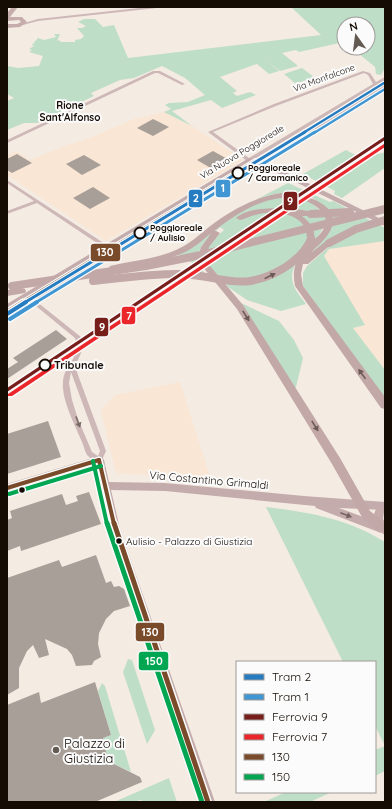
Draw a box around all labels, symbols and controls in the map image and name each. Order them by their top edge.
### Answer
north arrow [336,16,376,56]
text: N [348,19,359,34]
street label: Via Monfalcone [291,61,356,94]
district label: Rione Sant'Alfonso [40,99,100,124]
street label: Via Nuova Poggioreale [198,122,286,181]
place label: Poggioreale / Caramanico [248,162,308,183]
marker: Poggioreale / Caramanico [231,166,245,180]
line badge: 1 [215,179,231,198]
text: 1 [221,181,225,195]
line badge: 2 [188,189,203,208]
text: 2 [193,191,199,205]
line badge: 9 [283,191,298,211]
text: 9 [287,194,293,208]
place label: Poggioreale / Aulisio [150,222,203,243]
marker: Poggioreale / Aulisio [133,226,147,240]
line badge: 130 [90,243,121,262]
text: 130 [97,245,114,259]
one-way arrow [264,272,276,279]
line badge: 7 [121,306,136,325]
text: 7 [126,309,132,323]
one-way arrow [242,310,249,322]
line badge: 9 [94,317,109,337]
text: 9 [99,320,105,334]
marker: Tribunale [38,358,52,372]
place label: Tribunale [54,358,104,372]
one-way arrow [358,368,366,379]
one-way arrow [75,416,81,428]
one-way arrow [311,421,319,431]
street label: Via Costantino Grimaldi [149,468,269,492]
unlabelled marker [17,485,27,495]
one-way arrow [340,512,352,518]
place label: Aulisio - Palazzo di Giustizia [126,535,252,548]
marker: Aulisio - Palazzo di Giustizia [114,536,124,546]
line badge: 130 [135,622,165,642]
text: 130 [142,625,159,639]
line badge: 150 [138,651,169,671]
text: 150 [145,654,163,668]
legend [236,661,376,793]
text: Tram 2 [272,669,311,684]
text: Tram 1 [272,689,309,704]
text: Ferrovia 9 [272,709,328,724]
text: Ferrovia 7 [272,729,327,744]
place label: Palazzo di Giustizia [64,735,125,766]
marker: Palazzo di Giustizia [51,745,61,755]
text: 130 [272,749,290,764]
text: 150 [272,769,290,784]

